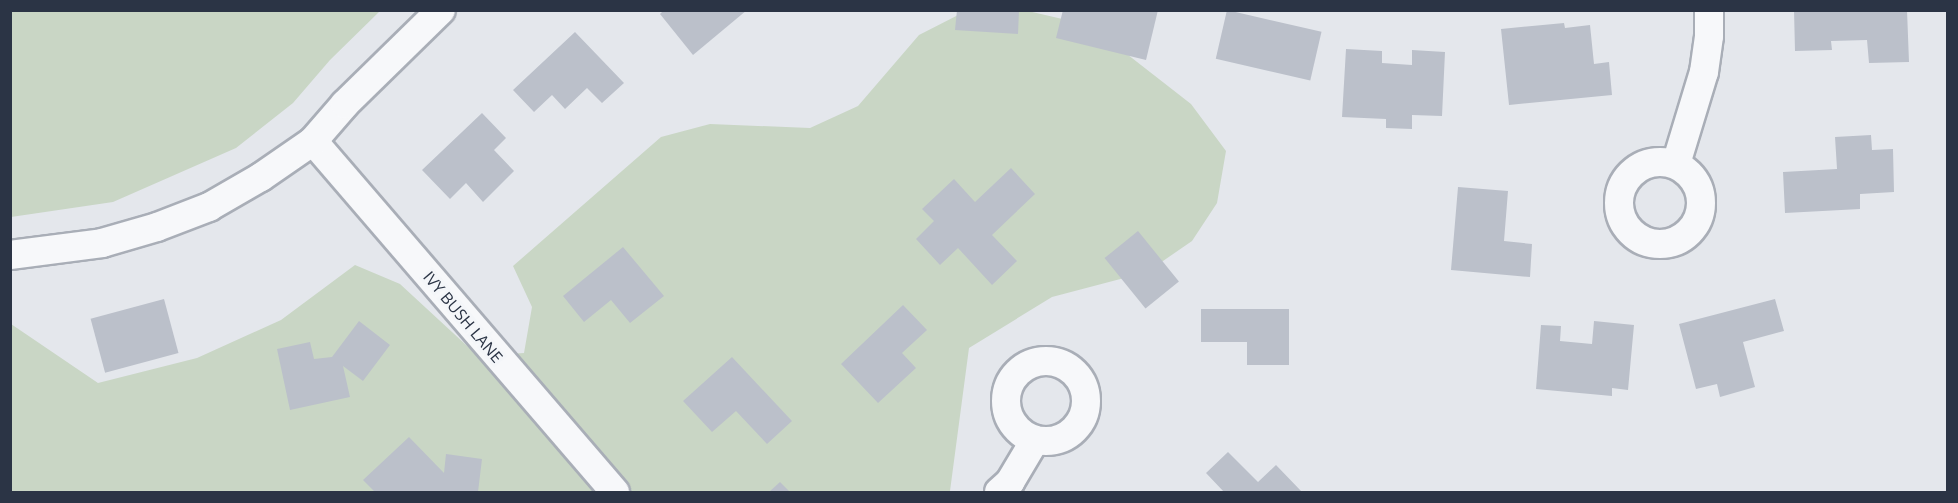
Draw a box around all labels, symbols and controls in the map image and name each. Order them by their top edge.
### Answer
street label: IVY BUSH LANE [419,267,507,367]

